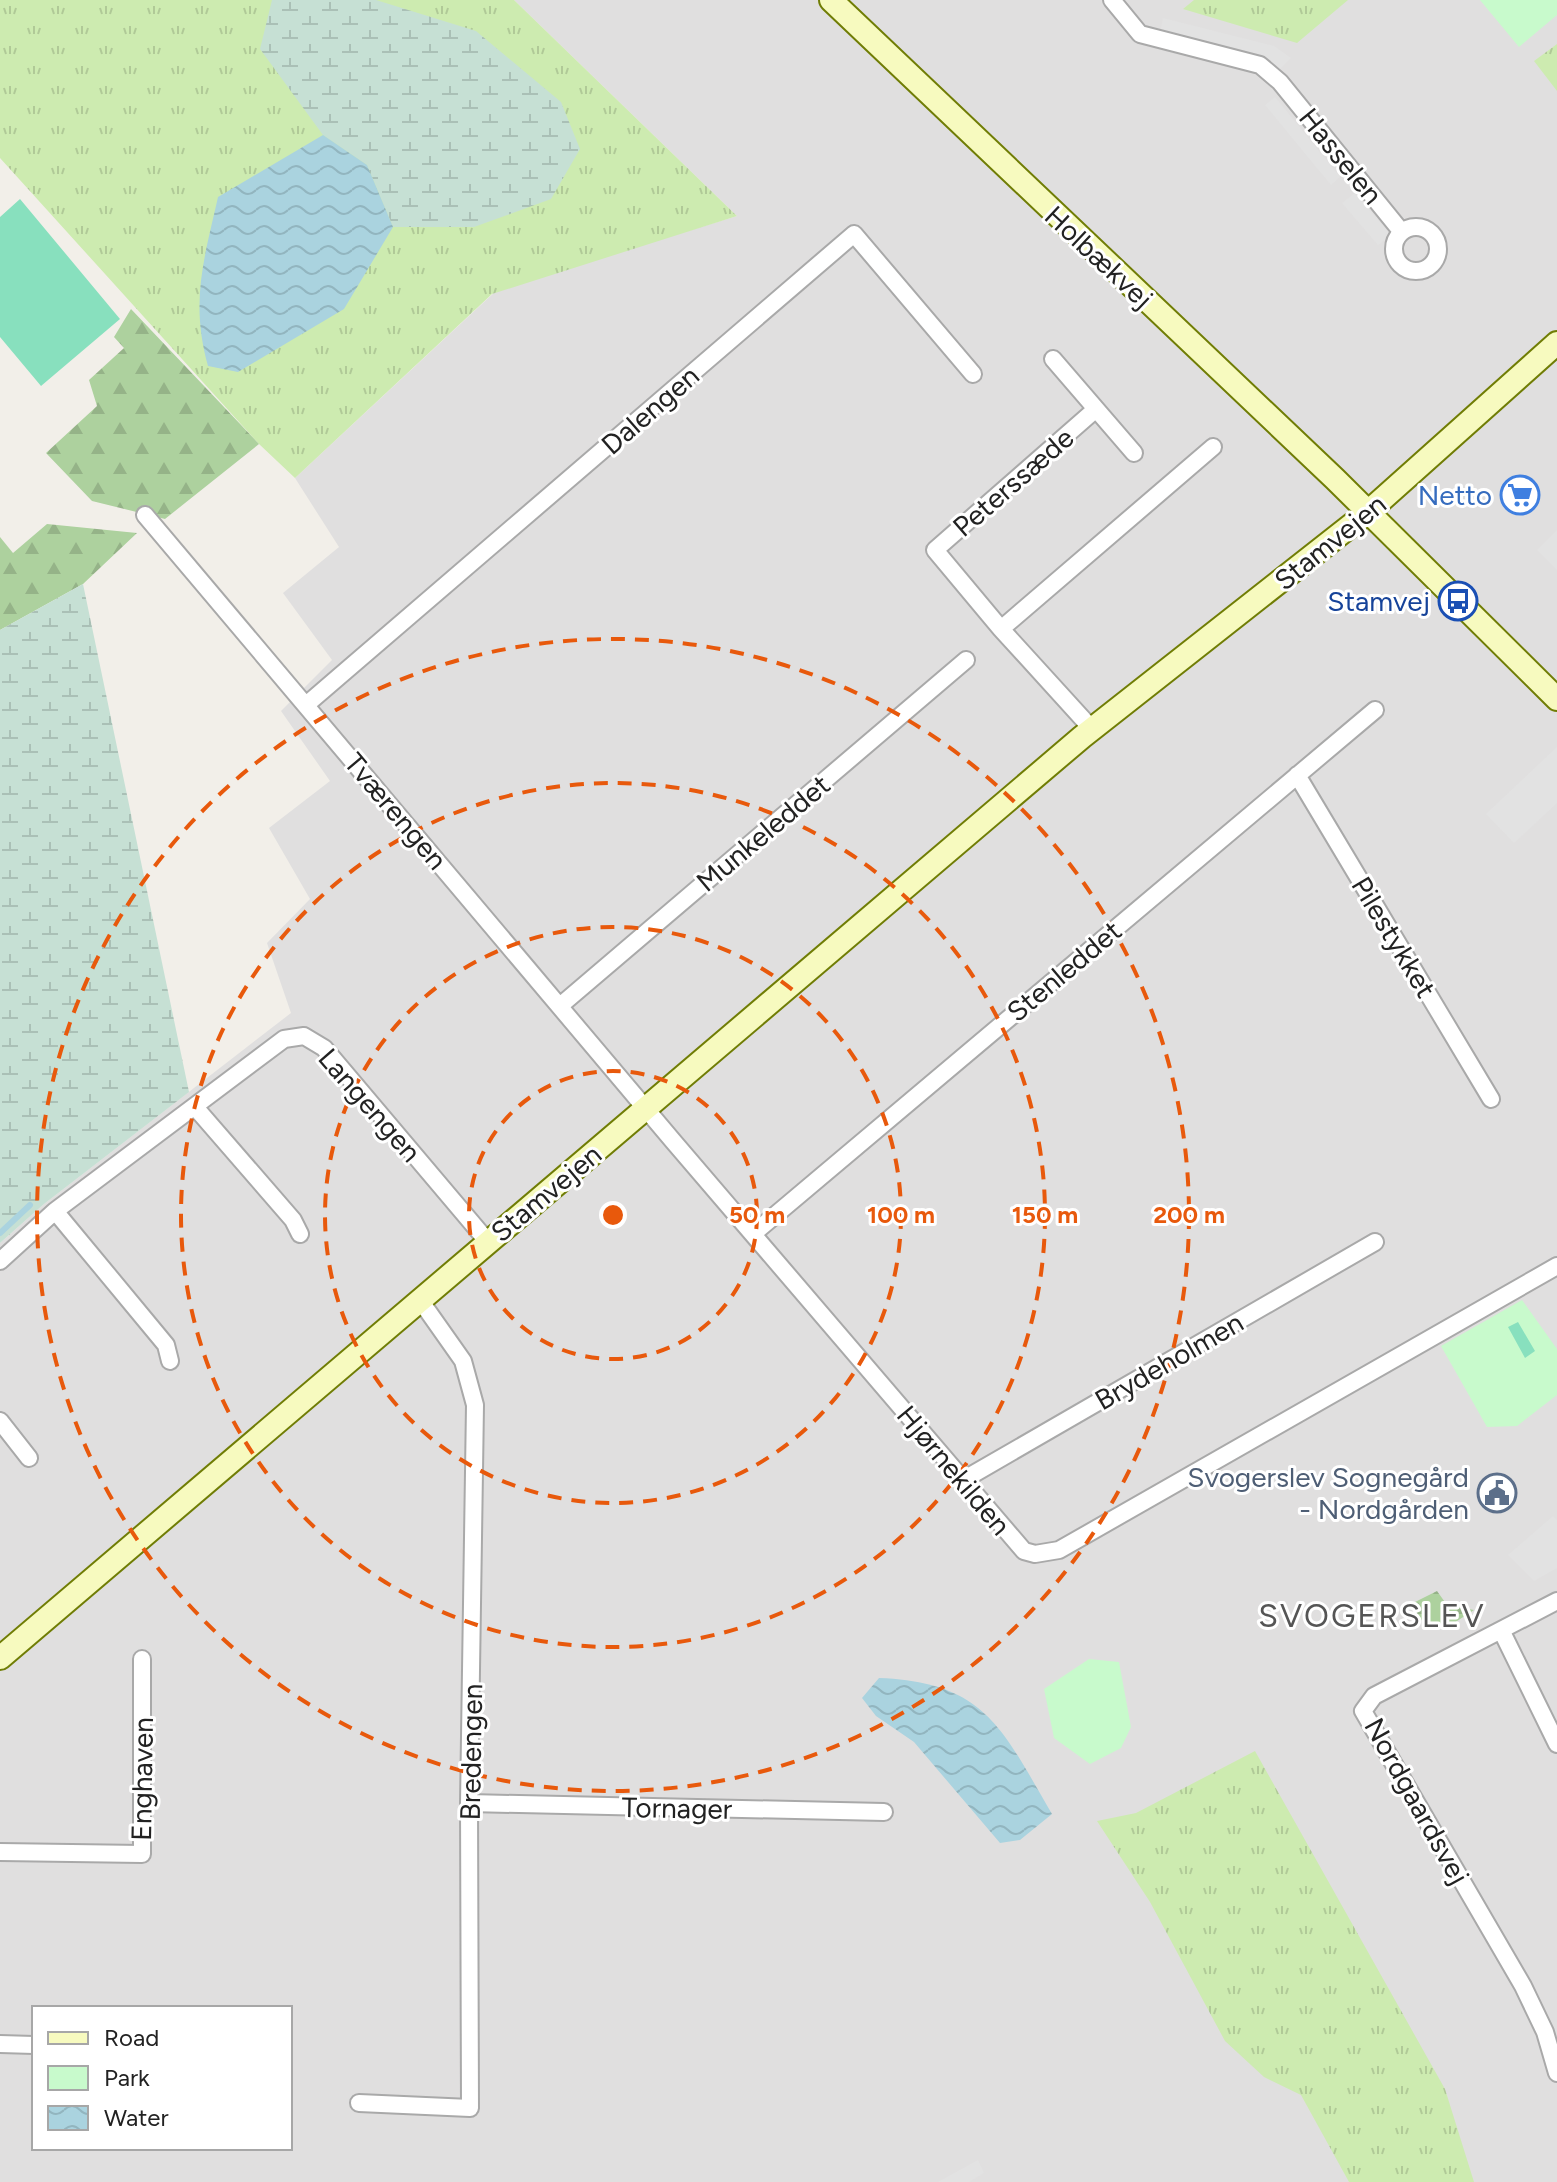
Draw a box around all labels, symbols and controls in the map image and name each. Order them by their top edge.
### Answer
street label: Hasselen [1292,101,1390,211]
street label: Holbækvej [1038,199,1160,315]
street label: Dalengen [594,358,706,462]
street label: Peterssæde [946,420,1080,544]
supermarket icon: Netto [1499,474,1541,516]
place label: Netto [1418,478,1492,512]
street label: Stamvejen [1267,487,1393,597]
bus stop icon: Stamvej [1437,580,1479,622]
place label: Stamvej [1327,584,1430,618]
street label: Tværengen [337,746,455,876]
street label: Munkeleddet [689,767,837,899]
street label: Pilestykket [1345,870,1443,1004]
street label: Stenleddet [1000,913,1128,1029]
street label: Langengen [312,1041,428,1169]
street label: Stamvejen [484,1137,608,1249]
text: 50 m [729,1200,785,1229]
text: 100 m [867,1200,935,1229]
text: 150 m [1012,1200,1078,1229]
text: 200 m [1153,1200,1225,1229]
centre of rings [599,1201,627,1229]
street label: Brydeholmen [1089,1305,1249,1417]
street label: Hjørnekilden [890,1398,1018,1542]
place label: Svogerslev Sognegård - Nordgården [1187,1460,1469,1526]
public building icon: Svogerslev Sognegård - Nordgården [1476,1472,1518,1514]
district label: SVOGERSLEV [1258,1597,1486,1635]
street label: Bredengen [453,1683,489,1821]
street label: Nordgaardsvej [1357,1712,1477,1890]
street label: Enghaven [124,1717,160,1841]
street label: Tornager [621,1790,733,1826]
legend [32,2006,292,2150]
text: Road [104,2023,159,2052]
text: Park [104,2063,150,2092]
text: Water [104,2103,169,2132]

